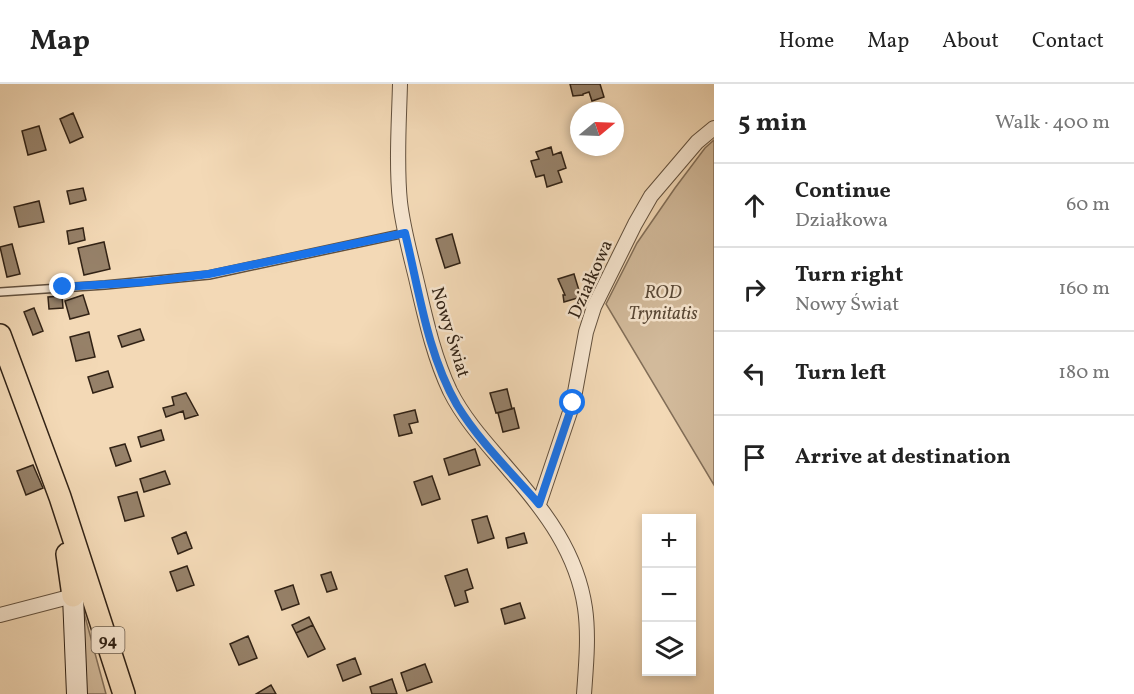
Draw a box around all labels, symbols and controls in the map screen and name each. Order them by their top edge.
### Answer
text: Map [30,22,90,61]
text: Home [779,27,834,56]
text: Map [867,27,909,56]
text: About [942,27,999,56]
text: Contact [1032,27,1104,56]
north arrow [570,102,624,156]
text: 5 min [738,105,807,141]
text: Walk · 400 m [995,109,1110,137]
text: Continue [795,176,891,207]
icon: ahead [738,189,771,222]
text: 60 m [1066,191,1110,219]
text: Działkowa [795,207,888,235]
street label: Działkowa [563,236,620,323]
text: Turn right [795,260,903,291]
route end [49,273,75,299]
icon: right [738,273,771,306]
text: 160 m [1058,275,1110,303]
park label: ROD Trynitatis [628,281,698,327]
street label: Nowy Świat [424,284,475,381]
text: Nowy Świat [795,291,899,319]
icon: left [738,357,771,390]
text: Turn left [795,358,886,389]
text: 180 m [1058,359,1110,387]
route start [559,389,585,415]
icon: arrive [738,441,771,474]
text: Arrive at destination [795,442,1011,473]
map controls [642,514,696,676]
button: + [642,514,696,568]
button: − [642,568,696,622]
button: layers [642,622,696,676]
road number: 94 [92,627,124,653]

